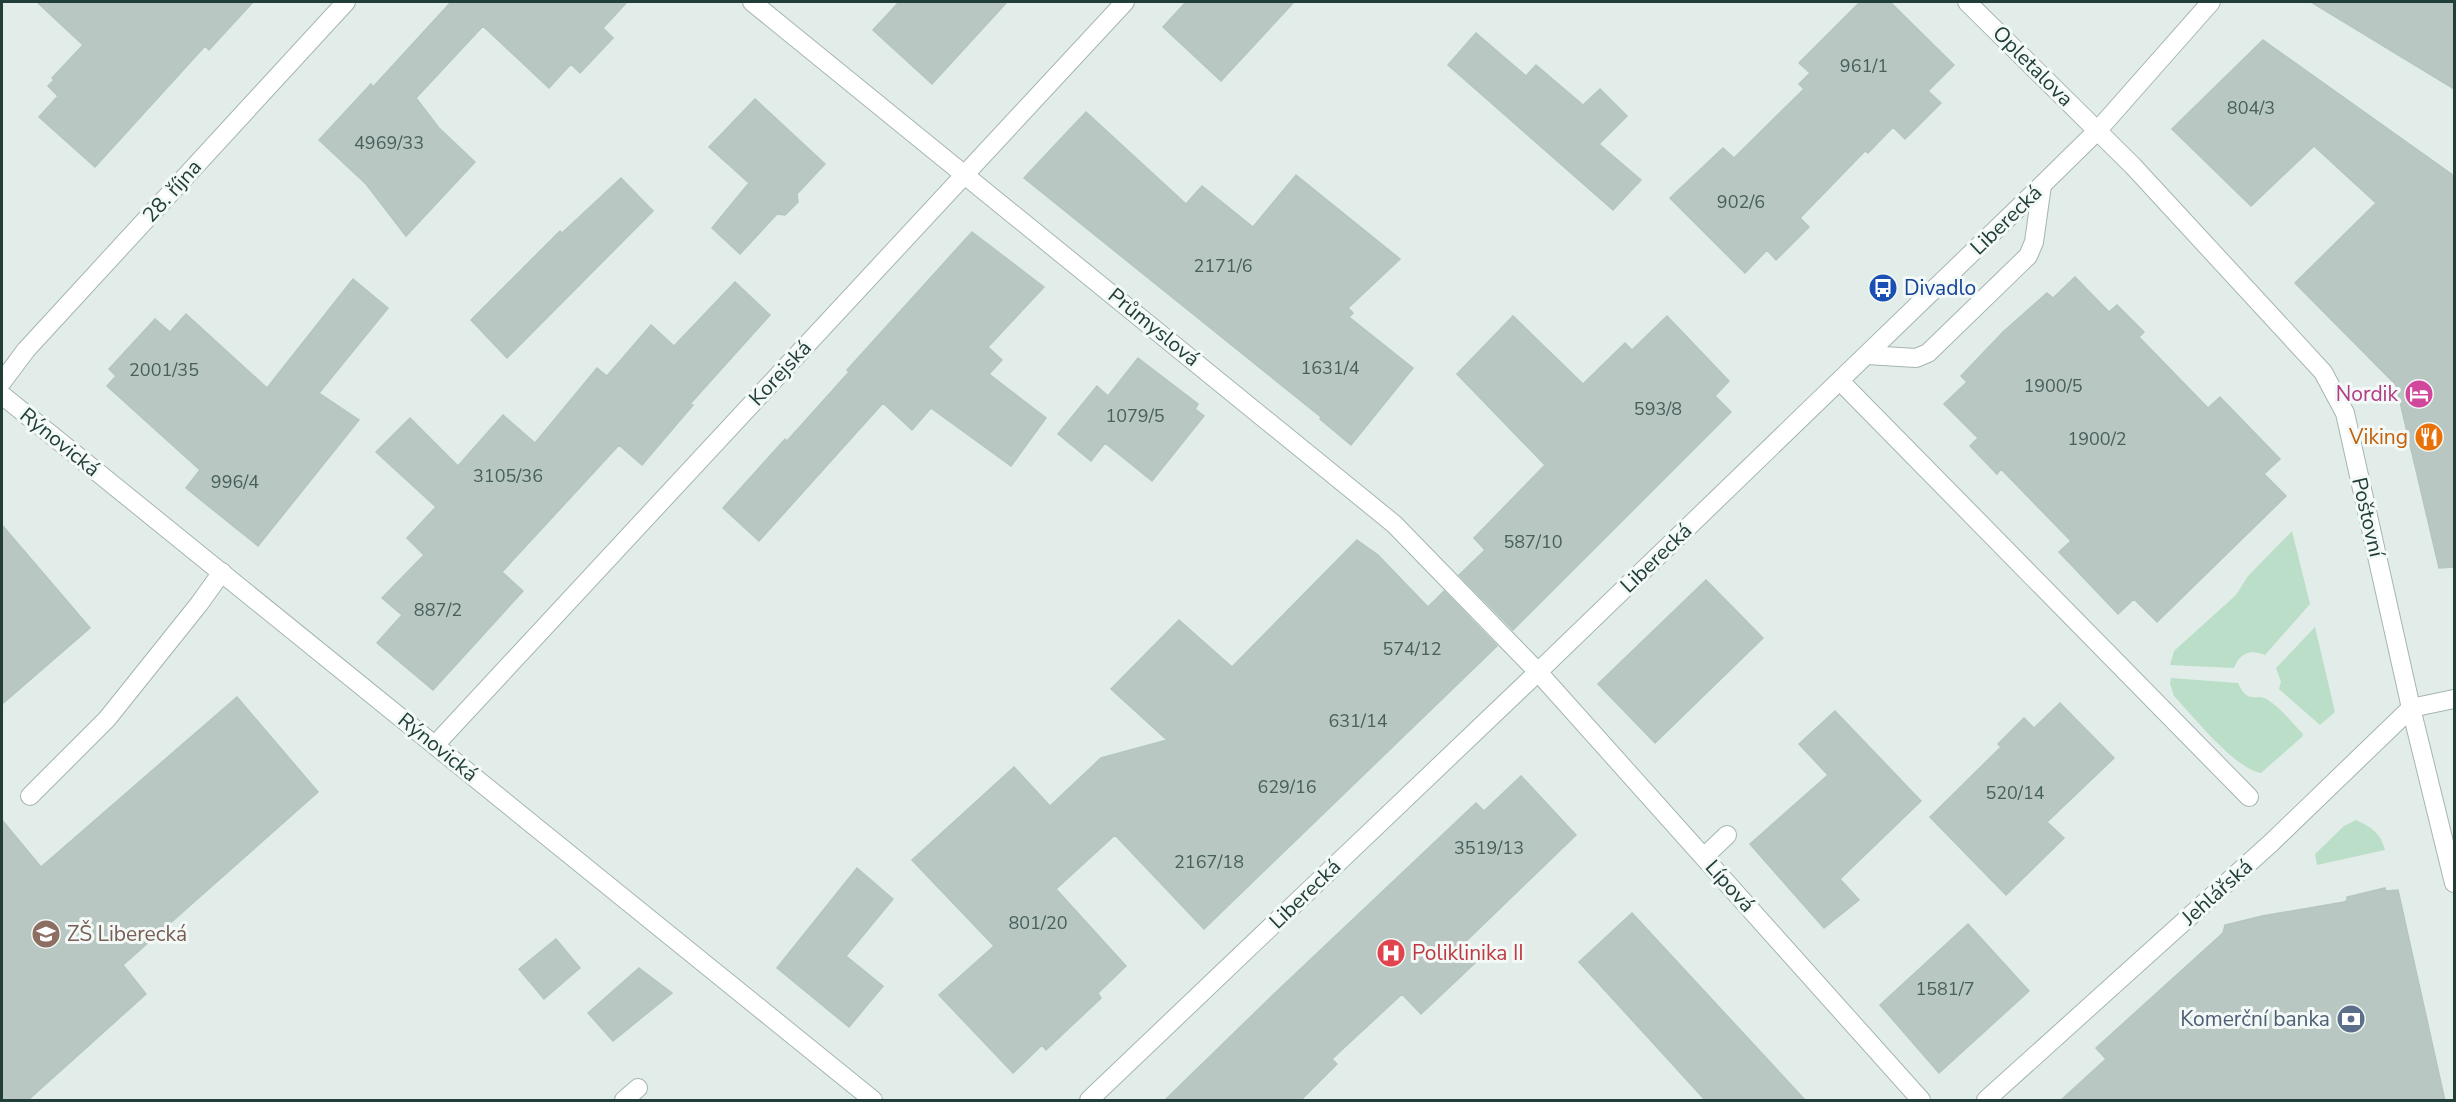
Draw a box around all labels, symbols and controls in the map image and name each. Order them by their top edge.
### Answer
street label: Opletalova [1987,20,2079,112]
house number: 961/1 [1840,54,1888,78]
house number: 804/3 [2227,96,2275,120]
house number: 4969/33 [354,131,424,155]
street label: 28. října [136,153,208,229]
street label: Liberecká [1964,179,2048,261]
house number: 902/6 [1717,190,1765,214]
house number: 2171/6 [1193,254,1253,278]
bus stop icon: Divadlo [1867,272,1899,304]
place label: Divadlo [1904,274,1976,302]
street label: Průmyslová [1102,281,1206,373]
street label: Korejská [743,334,817,412]
house number: 1631/4 [1300,356,1360,380]
house number: 2001/35 [129,358,199,382]
house number: 1900/5 [2023,374,2083,398]
hotel icon: Nordik [2403,378,2435,410]
place label: Nordik [2336,380,2398,408]
house number: 593/8 [1634,397,1682,421]
street label: Rýnovická [14,401,106,483]
house number: 1079/5 [1105,404,1165,428]
restaurant icon: Viking [2413,421,2445,453]
place label: Viking [2348,423,2408,451]
house number: 1900/2 [2067,427,2127,451]
house number: 3105/36 [473,464,543,488]
house number: 996/4 [211,470,259,494]
street label: Poštovní [2345,474,2391,561]
street label: Liberecká [1614,517,1698,599]
house number: 587/10 [1503,530,1563,554]
house number: 887/2 [414,598,462,622]
house number: 574/12 [1382,637,1442,661]
street label: Rýnovická [392,706,484,788]
house number: 631/14 [1328,709,1388,733]
house number: 629/16 [1257,775,1317,799]
house number: 520/14 [1985,781,2045,805]
house number: 3519/13 [1454,836,1524,860]
house number: 2167/18 [1174,850,1244,874]
street label: Liberecká [1263,853,1347,935]
street label: Jehlářská [2175,853,2258,932]
street label: Lípová [1699,854,1761,918]
house number: 801/20 [1008,911,1068,935]
school or university icon: ZŠ Liberecká [30,918,62,950]
place label: ZŠ Liberecká [67,920,187,948]
hospital icon: Poliklinika II [1375,937,1407,969]
place label: Poliklinika II [1412,939,1524,967]
house number: 1581/7 [1915,977,1975,1001]
bank icon: Komerční banka [2335,1003,2367,1035]
place label: Komerční banka [2180,1005,2330,1033]

